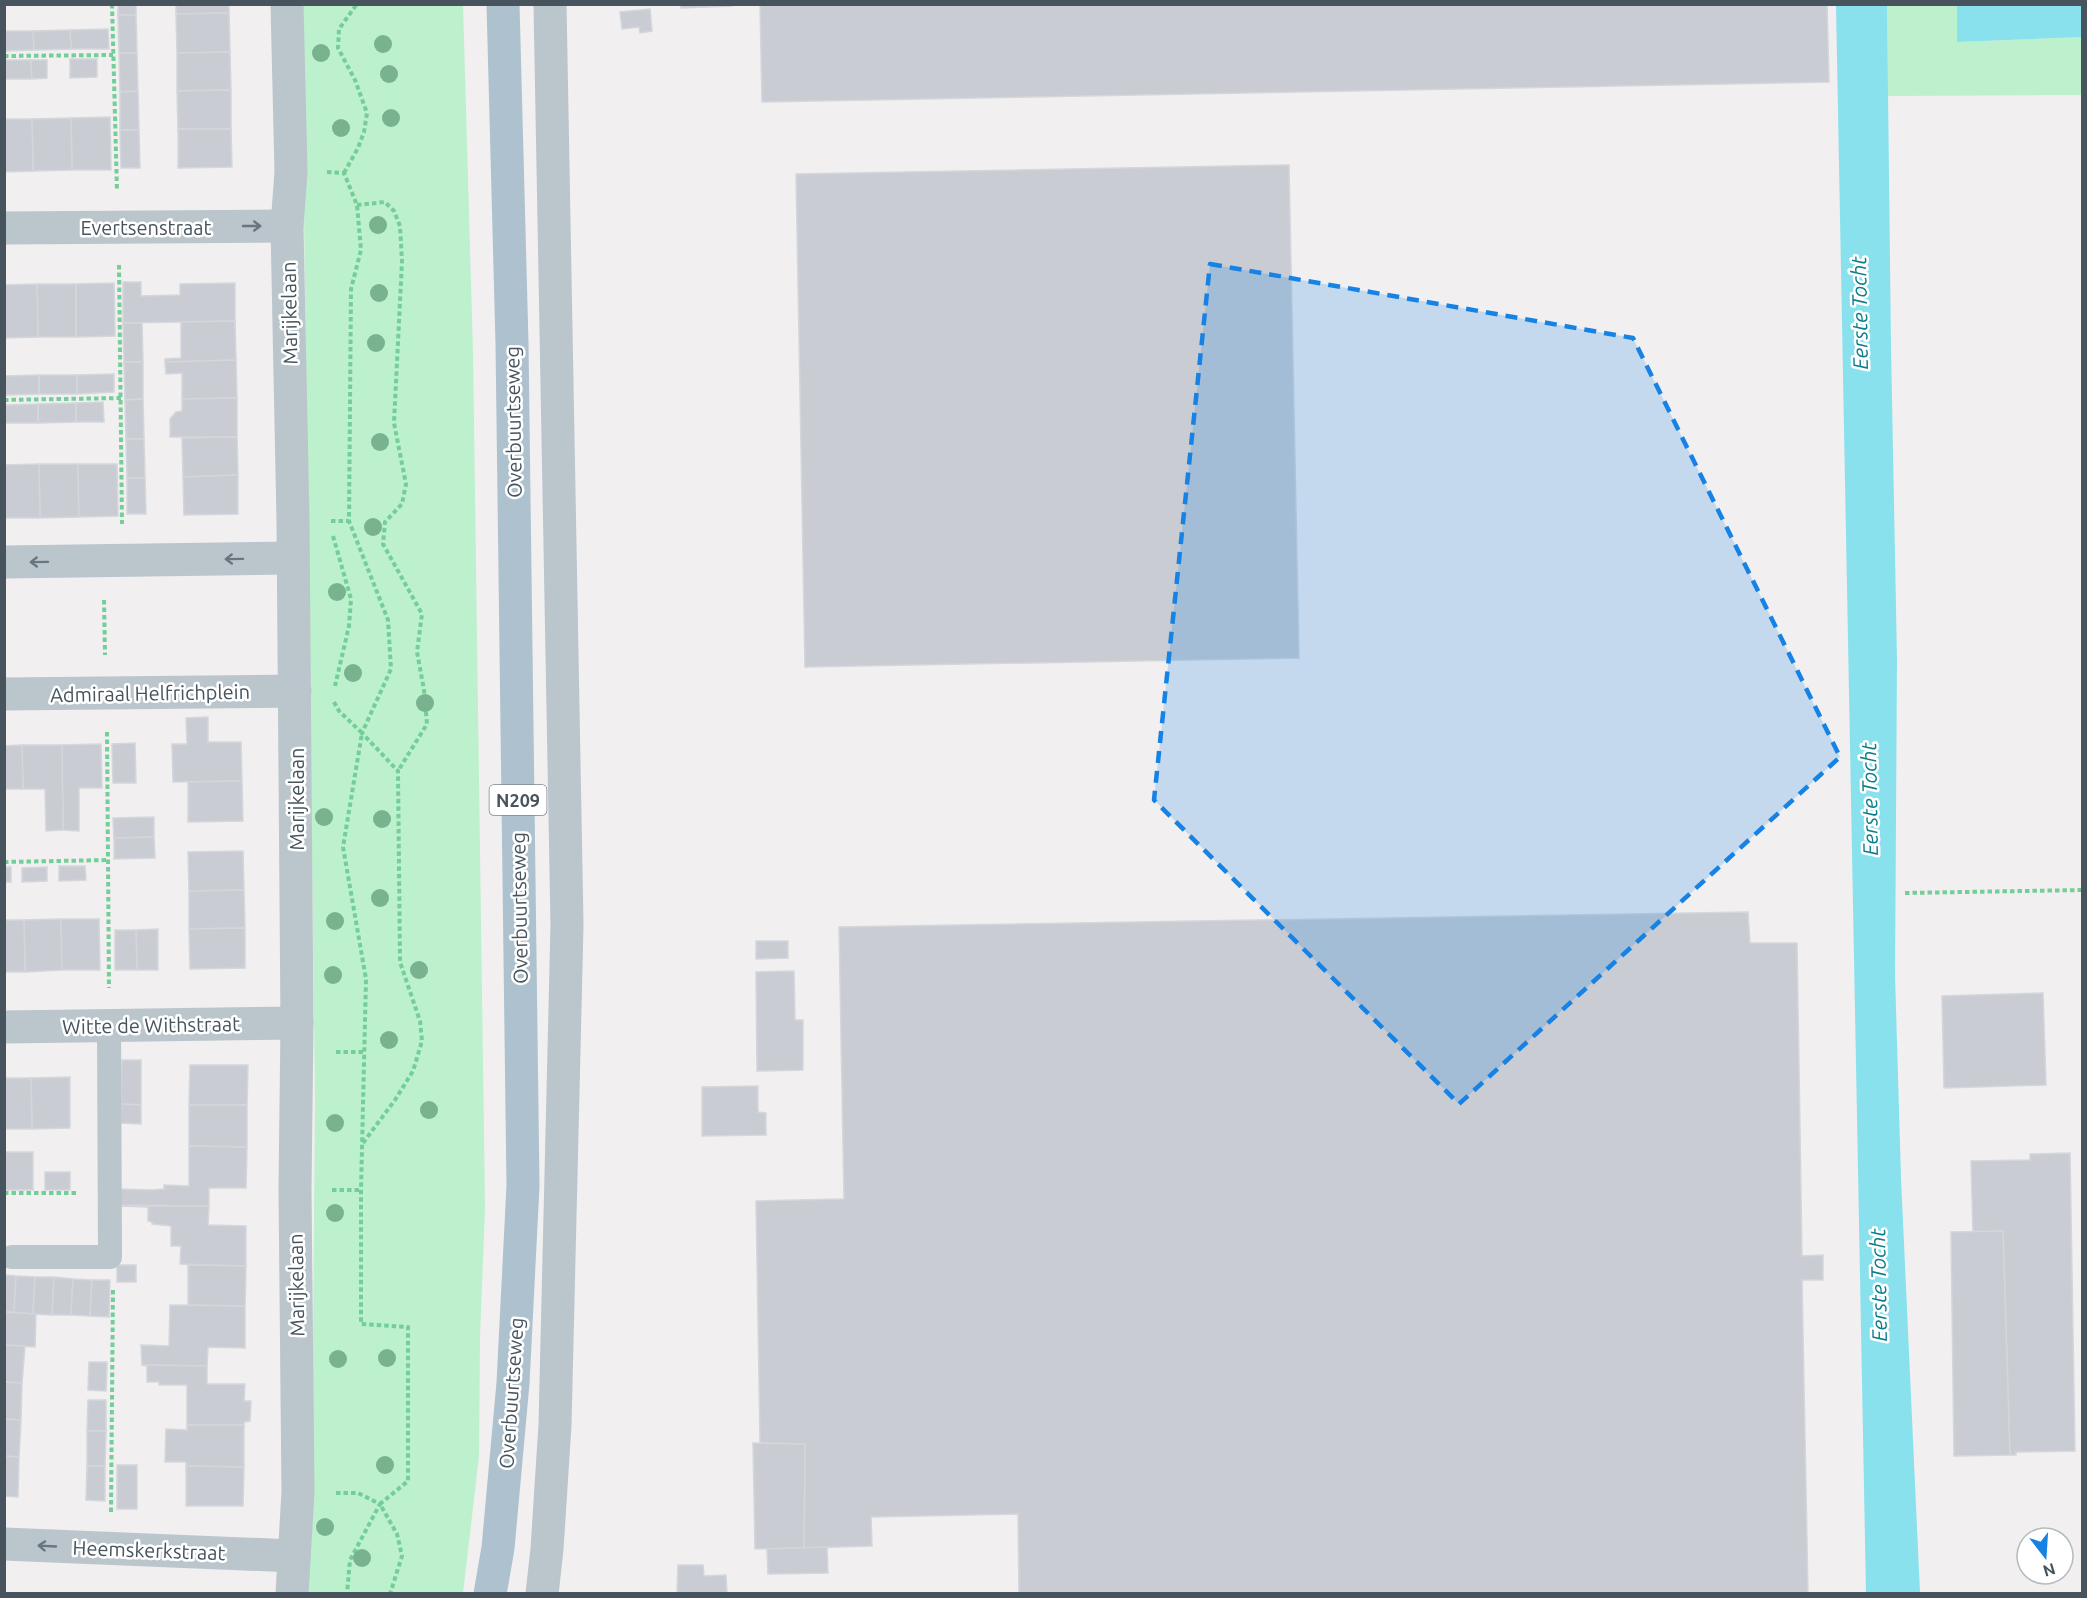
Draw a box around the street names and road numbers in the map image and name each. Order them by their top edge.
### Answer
street label: Evertsenstraat [81,216,212,239]
street label: Marijkelaan [277,261,301,365]
street label: Overbuurtseweg [500,346,526,498]
street label: Admiraal Helfrichplein [50,680,250,706]
street label: Marijkelaan [285,747,308,851]
road number: N209 [490,785,546,815]
street label: Overbuurtseweg [506,832,532,984]
street label: Witte de Withstraat [62,1012,240,1038]
street label: Marijkelaan [284,1233,308,1337]
street label: Overbuurtseweg [494,1317,528,1469]
street label: Heemskerkstraat [72,1536,226,1564]

